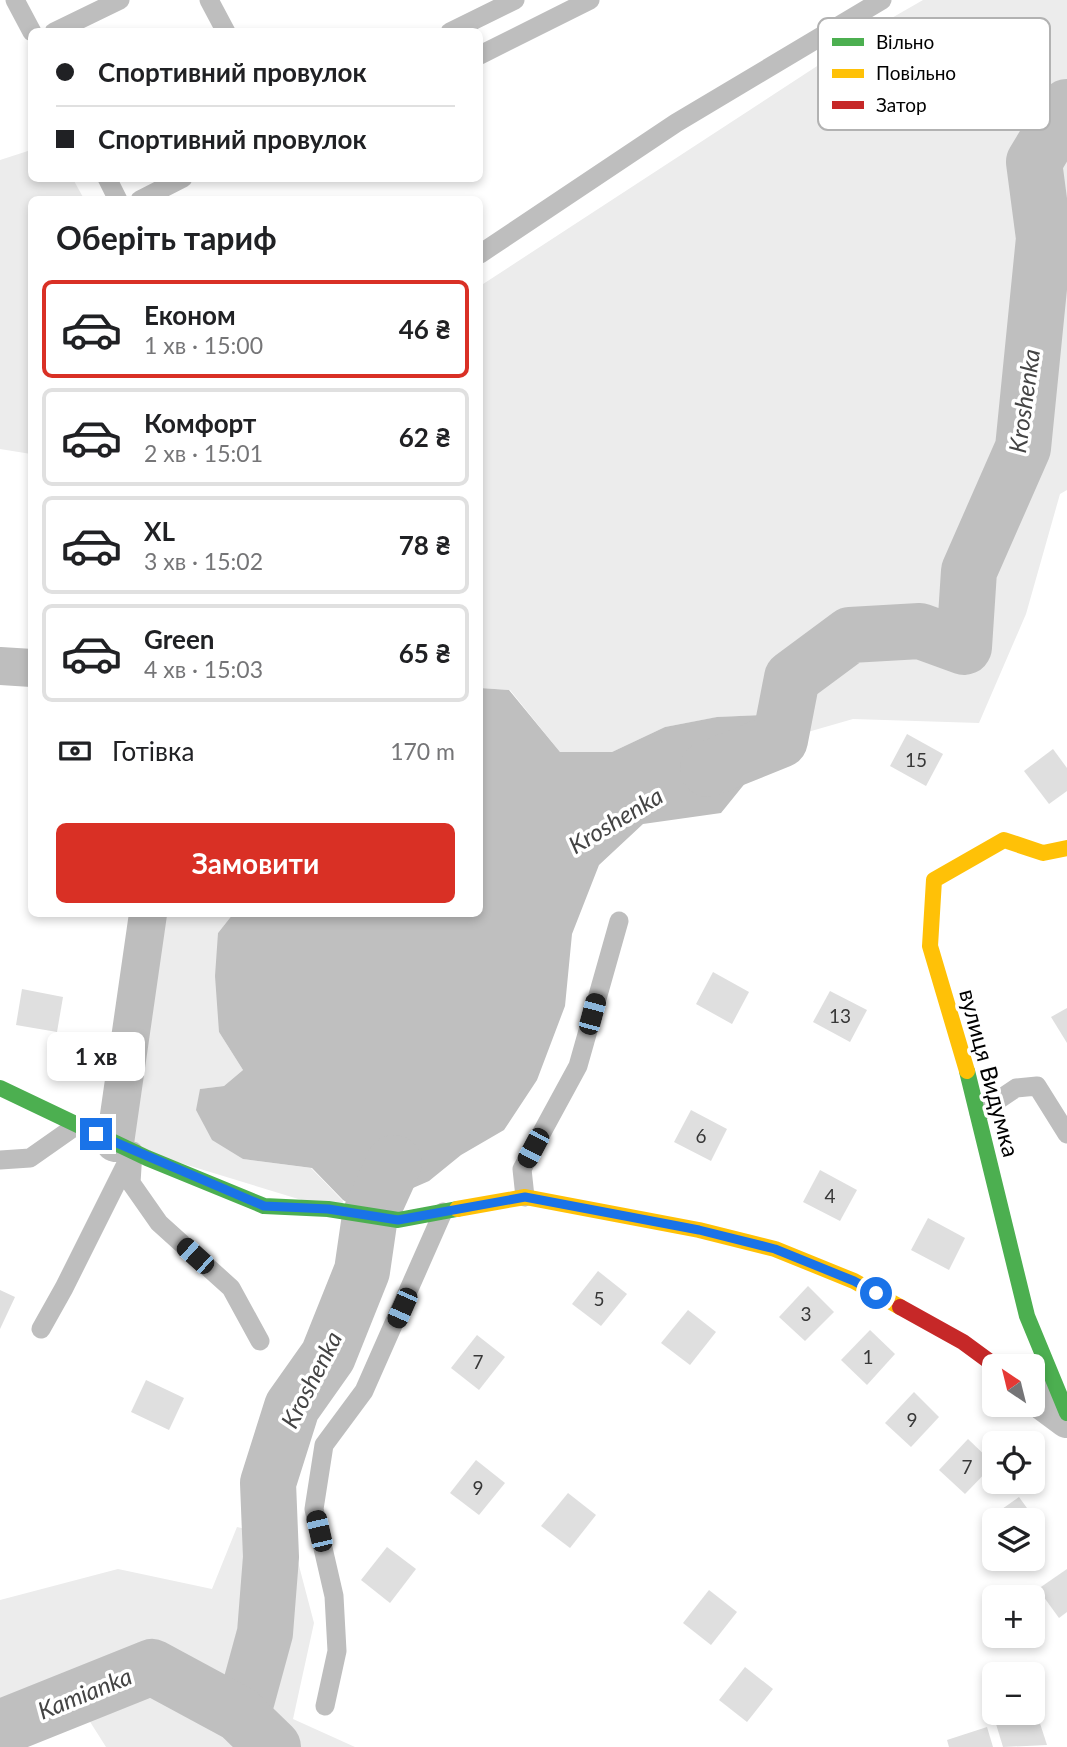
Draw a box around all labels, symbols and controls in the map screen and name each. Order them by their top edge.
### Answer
legend [818,18,1050,130]
text: Вільно [876,30,934,53]
text: Спортивний провулок [98,56,367,88]
text: Повільно [876,61,956,84]
text: Затор [876,93,927,116]
text: Спортивний провулок [98,123,367,155]
text: Оберіть тариф [56,218,277,257]
icon: car [60,298,123,361]
text: Економ [144,299,236,331]
text: 46 ₴ [399,313,451,345]
text: 1 хв · 15:00 [144,331,263,359]
water label: Kroshenka [1002,347,1045,455]
icon: car [60,406,123,469]
text: Комфорт [144,407,256,439]
text: 62 ₴ [399,421,451,453]
text: 2 хв · 15:01 [144,439,263,467]
icon: car [60,514,123,577]
text: XL [144,515,175,547]
text: 78 ₴ [399,529,451,561]
text: 3 хв · 15:02 [144,547,263,575]
icon: car [60,622,123,685]
text: Green [144,623,214,655]
text: 65 ₴ [399,637,451,669]
text: 4 хв · 15:03 [144,655,263,683]
icon: cash [56,732,94,770]
text: Готівка [112,735,194,767]
text: 170 m [390,737,455,765]
house number: 15 [905,748,927,771]
water label: Kroshenka [563,780,668,859]
button: Замовити [56,823,455,903]
street label: вулиця Видумка [954,986,1026,1160]
car [577,991,608,1037]
house number: 13 [829,1004,851,1027]
callout: 1 хв [47,1032,145,1082]
text: 1 хв [75,1042,117,1070]
route end [80,1118,112,1150]
house number: 6 [695,1124,707,1147]
car [514,1125,553,1171]
house number: 4 [824,1184,836,1207]
car [173,1234,218,1278]
route start [860,1277,892,1309]
car [384,1285,421,1331]
house number: 5 [593,1287,605,1310]
house number: 3 [800,1302,812,1325]
water label: Kroshenka [274,1326,347,1432]
house number: 1 [862,1345,874,1368]
house number: 7 [472,1350,484,1373]
north arrow [982,1354,1045,1418]
map controls [982,1354,1045,1725]
house number: 9 [906,1408,918,1431]
button: locate [982,1431,1045,1494]
house number: 7 [961,1455,973,1478]
house number: 9 [472,1476,484,1499]
car [305,1508,334,1554]
button: layers [982,1508,1045,1571]
button: + [982,1585,1045,1648]
water label: Kamianka [33,1661,136,1725]
button: − [982,1662,1045,1725]

